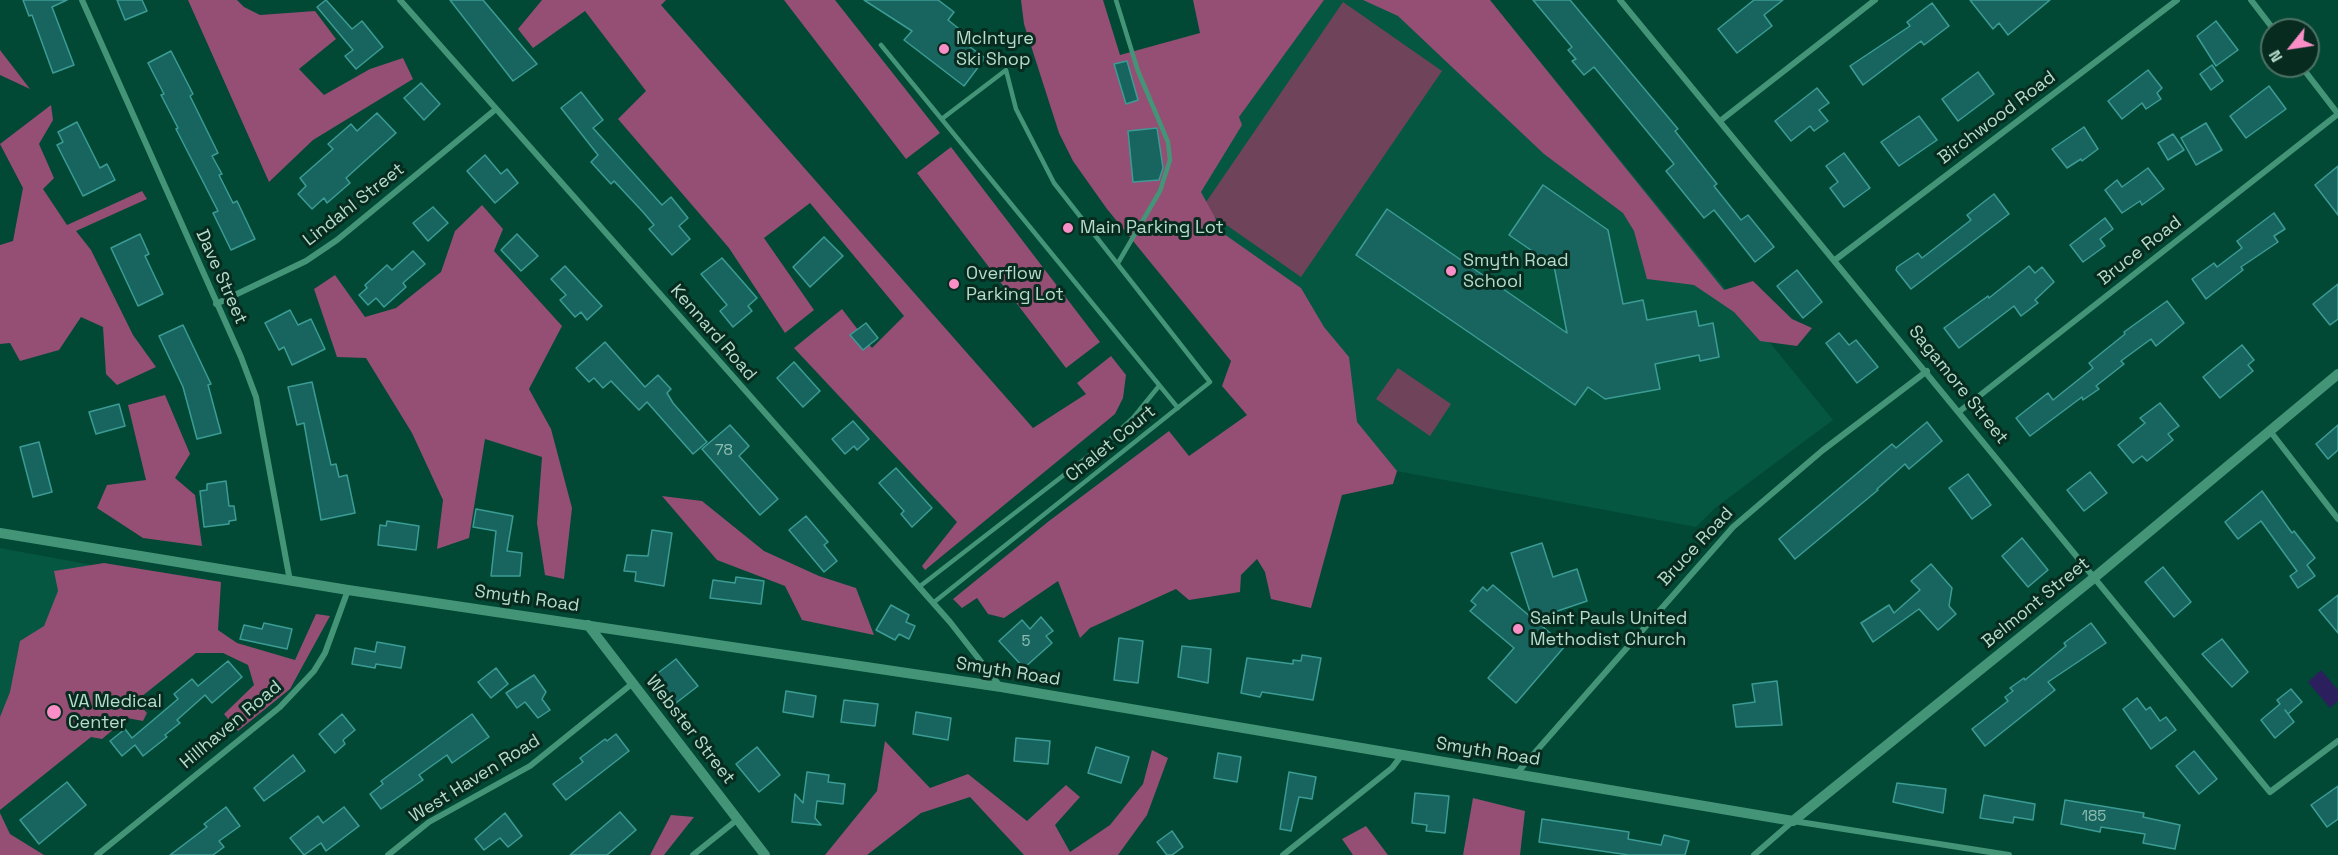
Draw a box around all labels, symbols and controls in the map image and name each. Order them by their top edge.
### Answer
north arrow [2260,18,2320,78]
place label: McIntyre Ski Shop [956,28,1034,70]
marker: McIntyre Ski Shop [937,42,951,56]
text: N [2264,46,2287,66]
street label: Birchwood Road [1934,67,2060,169]
street label: Lindahl Street [299,159,409,251]
street label: Bruce Road [2094,212,2186,290]
place label: Main Parking Lot [1080,217,1224,239]
marker: Main Parking Lot [1061,221,1075,235]
street label: Dave Street [191,226,251,328]
place label: Smyth Road School [1463,250,1569,292]
place label: Overflow Parking Lot [966,263,1064,306]
marker: Smyth Road School [1444,264,1458,278]
marker: Overflow Parking Lot [947,277,961,291]
street label: Kennard Road [665,280,761,386]
street label: Sagamore Street [1904,321,2012,449]
street label: Chalet Court [1062,401,1160,487]
house number: 78 [715,442,733,460]
street label: Bruce Road [1654,503,1738,591]
street label: Belmont Street [1978,553,2094,653]
street label: Smyth Road [473,581,581,617]
place label: Saint Pauls United Methodist Church [1530,608,1687,650]
marker: Saint Pauls United Methodist Church [1511,622,1525,636]
house number: 5 [1022,633,1030,651]
street label: Smyth Road [954,653,1062,691]
street label: Webster Street [641,671,739,789]
street label: Hillhaven Road [176,676,286,774]
place label: VA Medical Center [68,691,162,734]
marker: VA Medical Center [45,703,63,721]
street label: West Haven Road [406,730,544,828]
street label: Smyth Road [1434,733,1542,771]
house number: 185 [2082,808,2106,826]

